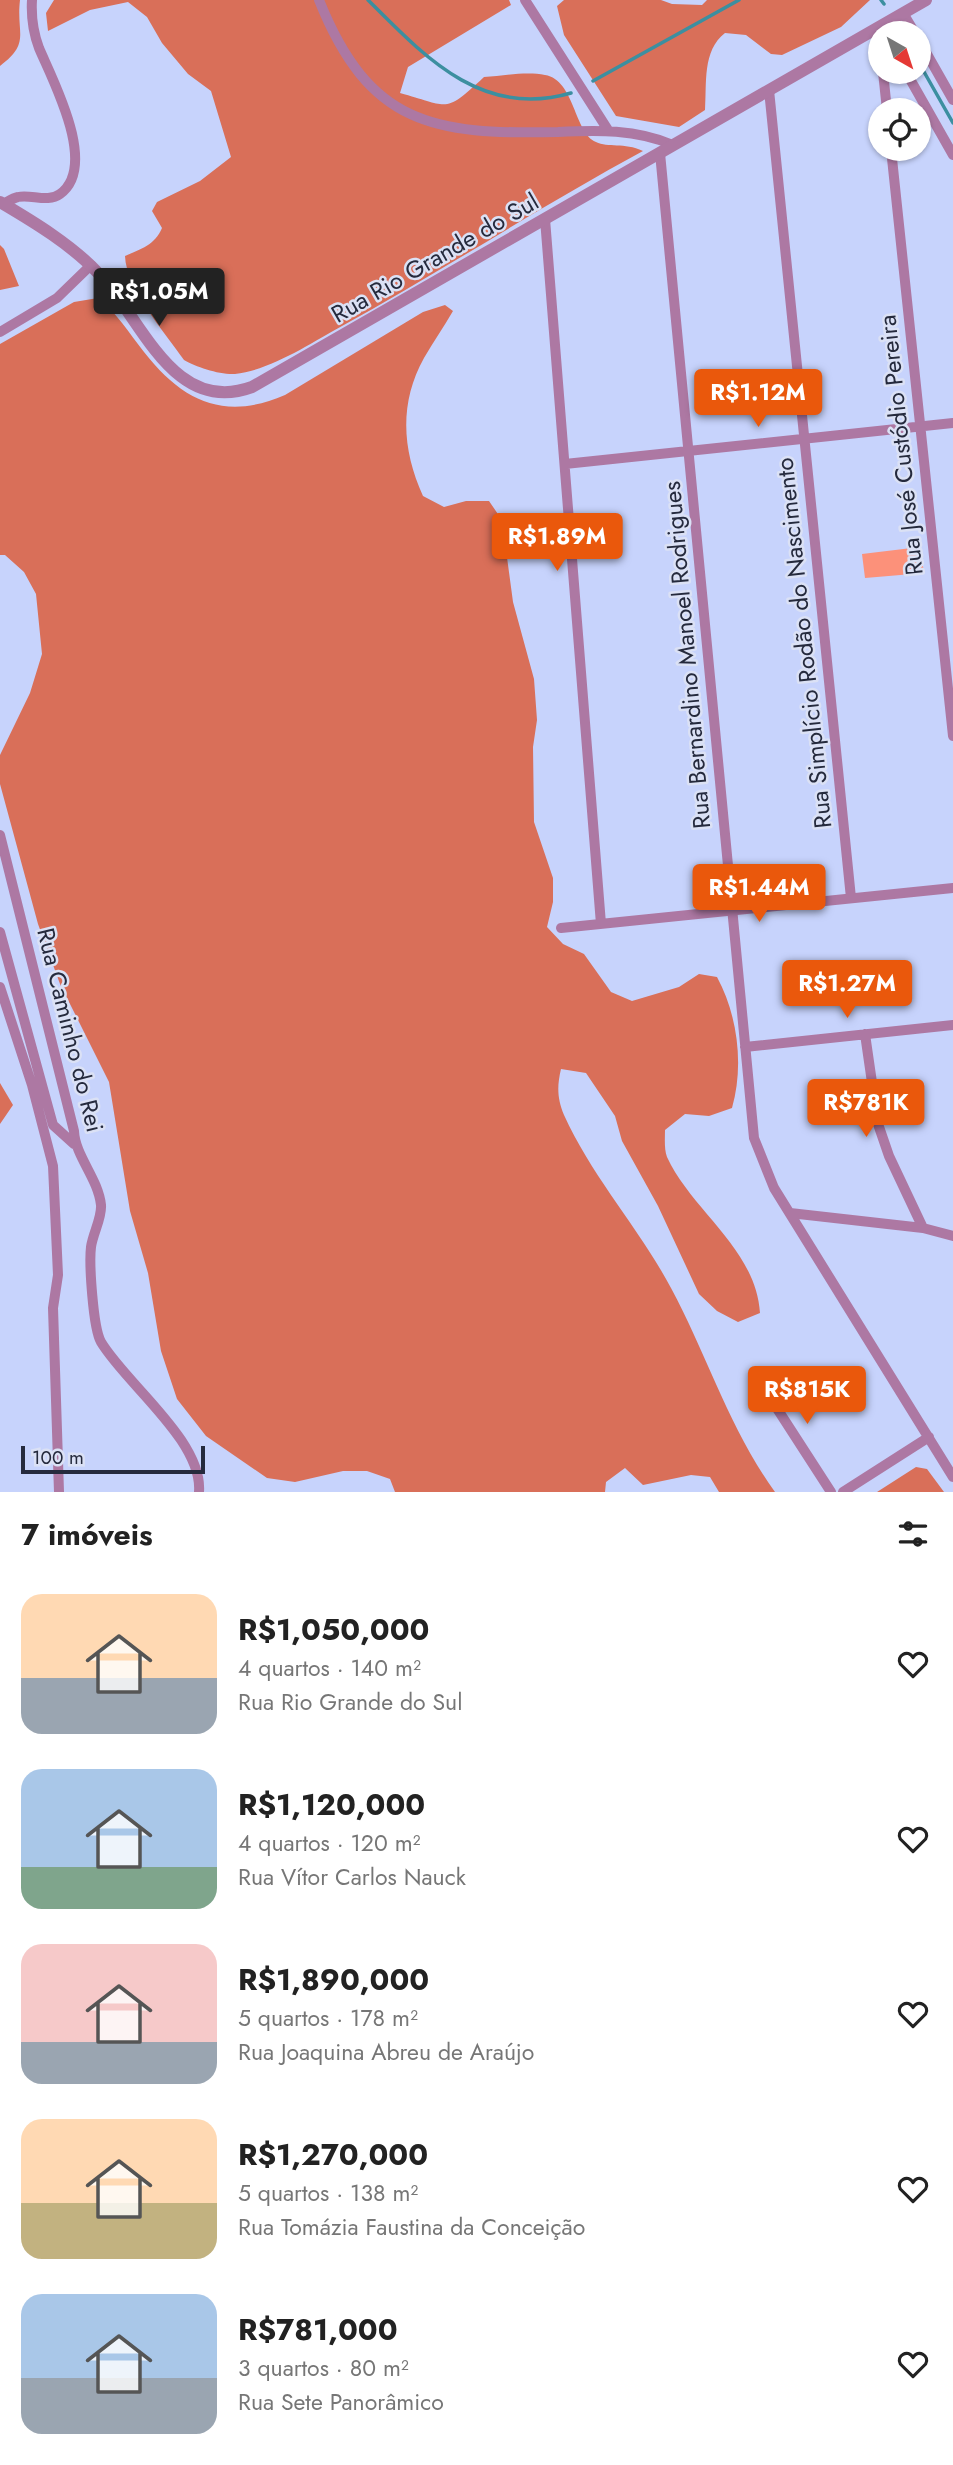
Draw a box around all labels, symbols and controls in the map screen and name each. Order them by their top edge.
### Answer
north arrow [868,21,931,84]
map controls [868,21,931,161]
button: locate [868,98,931,161]
street label: Rua Rio Grande do Sul [325,184,545,331]
pin: R$1.05M [94,268,224,328]
text: R$1.05M [110,274,208,308]
street label: Rua José Custódio Pereira [869,313,932,577]
pin: R$1.12M [693,370,823,429]
text: R$1.12M [710,375,806,409]
street label: Rua Simplício Rodão do Nascimento [767,456,840,830]
street label: Rua Bernardino Manoel Rodrigues [654,480,719,830]
pin: R$1.89M [492,514,622,573]
text: R$1.89M [508,519,606,553]
pin: R$1.44M [694,864,824,924]
text: R$1.44M [709,870,809,904]
street label: Rua Caminho do Rei [28,924,113,1136]
pin: R$1.27M [782,960,912,1020]
text: R$1.27M [798,966,896,1000]
pin: R$781K [809,1080,923,1139]
text: R$781K [823,1085,909,1119]
pin: R$815K [750,1366,864,1426]
text: R$815K [764,1372,850,1406]
scale bar [21,1443,205,1475]
text: 100 m [32,1444,84,1471]
text: 7 imóveis [21,1513,153,1556]
icon: filters [894,1515,932,1553]
text: R$1,050,000 [238,1608,429,1651]
icon: home [77,1622,161,1706]
icon: heart [894,1645,932,1683]
text: 4 quartos · 140 m² [238,1651,421,1685]
text: Rua Rio Grande do Sul [238,1685,462,1719]
text: R$1,120,000 [238,1783,425,1826]
icon: home [77,1797,161,1881]
icon: heart [894,1820,932,1858]
text: 4 quartos · 120 m² [238,1826,421,1860]
text: Rua Vítor Carlos Nauck [238,1860,466,1894]
text: R$1,890,000 [238,1958,429,2001]
icon: home [77,1972,161,2056]
icon: heart [894,1995,932,2033]
text: 5 quartos · 178 m² [238,2001,418,2035]
text: Rua Joaquina Abreu de Araújo [238,2035,534,2069]
text: R$1,270,000 [238,2133,428,2176]
icon: home [77,2147,161,2231]
icon: heart [894,2170,932,2208]
text: 5 quartos · 138 m² [238,2176,418,2210]
text: Rua Tomázia Faustina da Conceição [238,2210,585,2244]
text: R$781,000 [238,2308,398,2351]
icon: home [77,2322,161,2406]
icon: heart [894,2345,932,2383]
text: 3 quartos · 80 m² [238,2351,409,2385]
text: Rua Sete Panorâmico [238,2385,444,2419]

